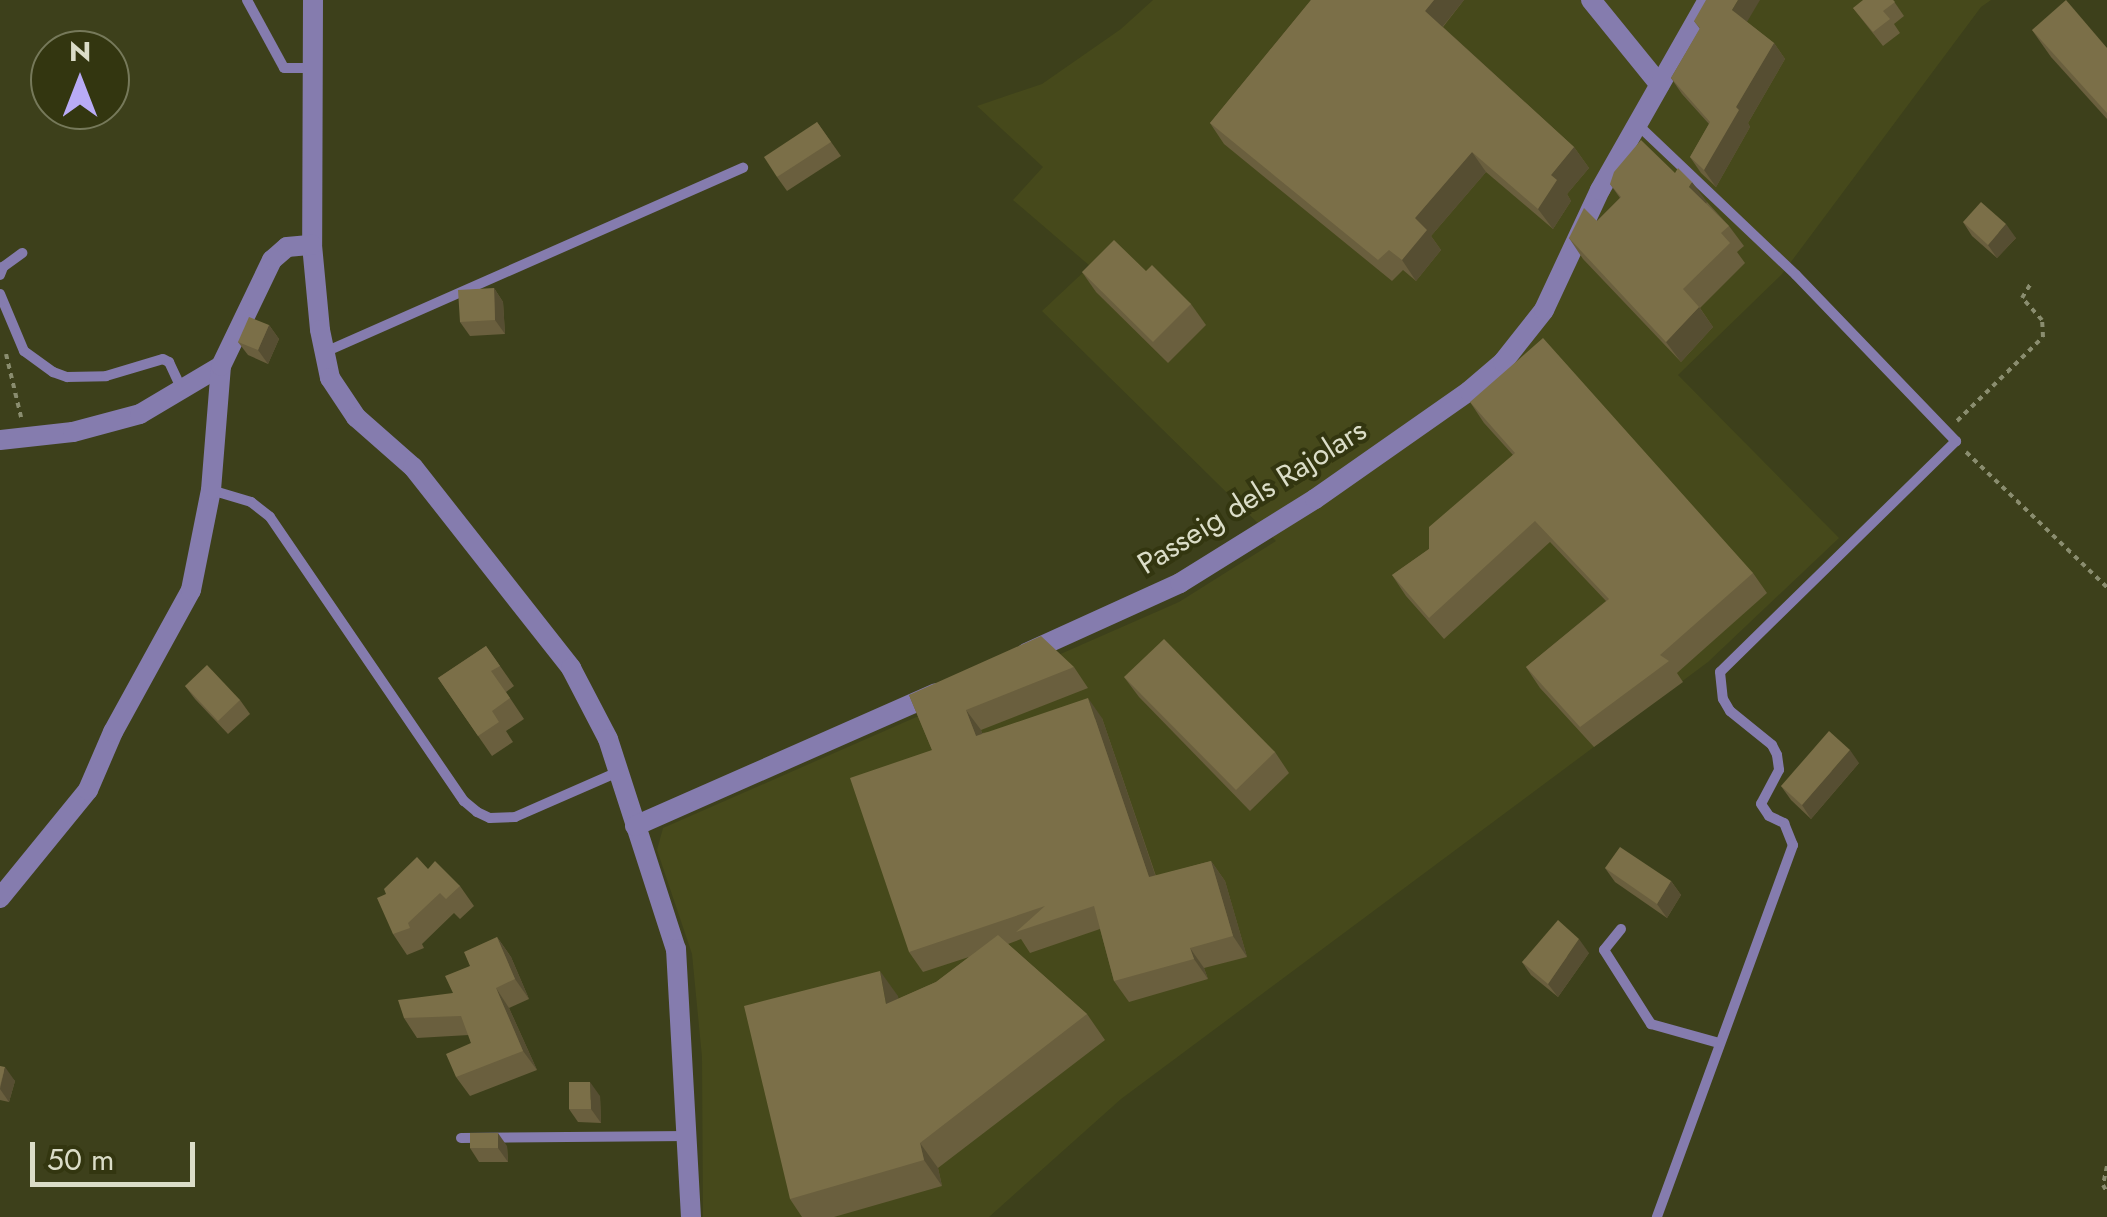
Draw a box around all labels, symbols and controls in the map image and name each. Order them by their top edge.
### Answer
north arrow [30,30,130,130]
text: N [69,31,91,72]
street label: Passeig dels Rajolars [1131,412,1373,582]
scale bar [35,1122,200,1184]
text: 50 m [47,1138,114,1181]

